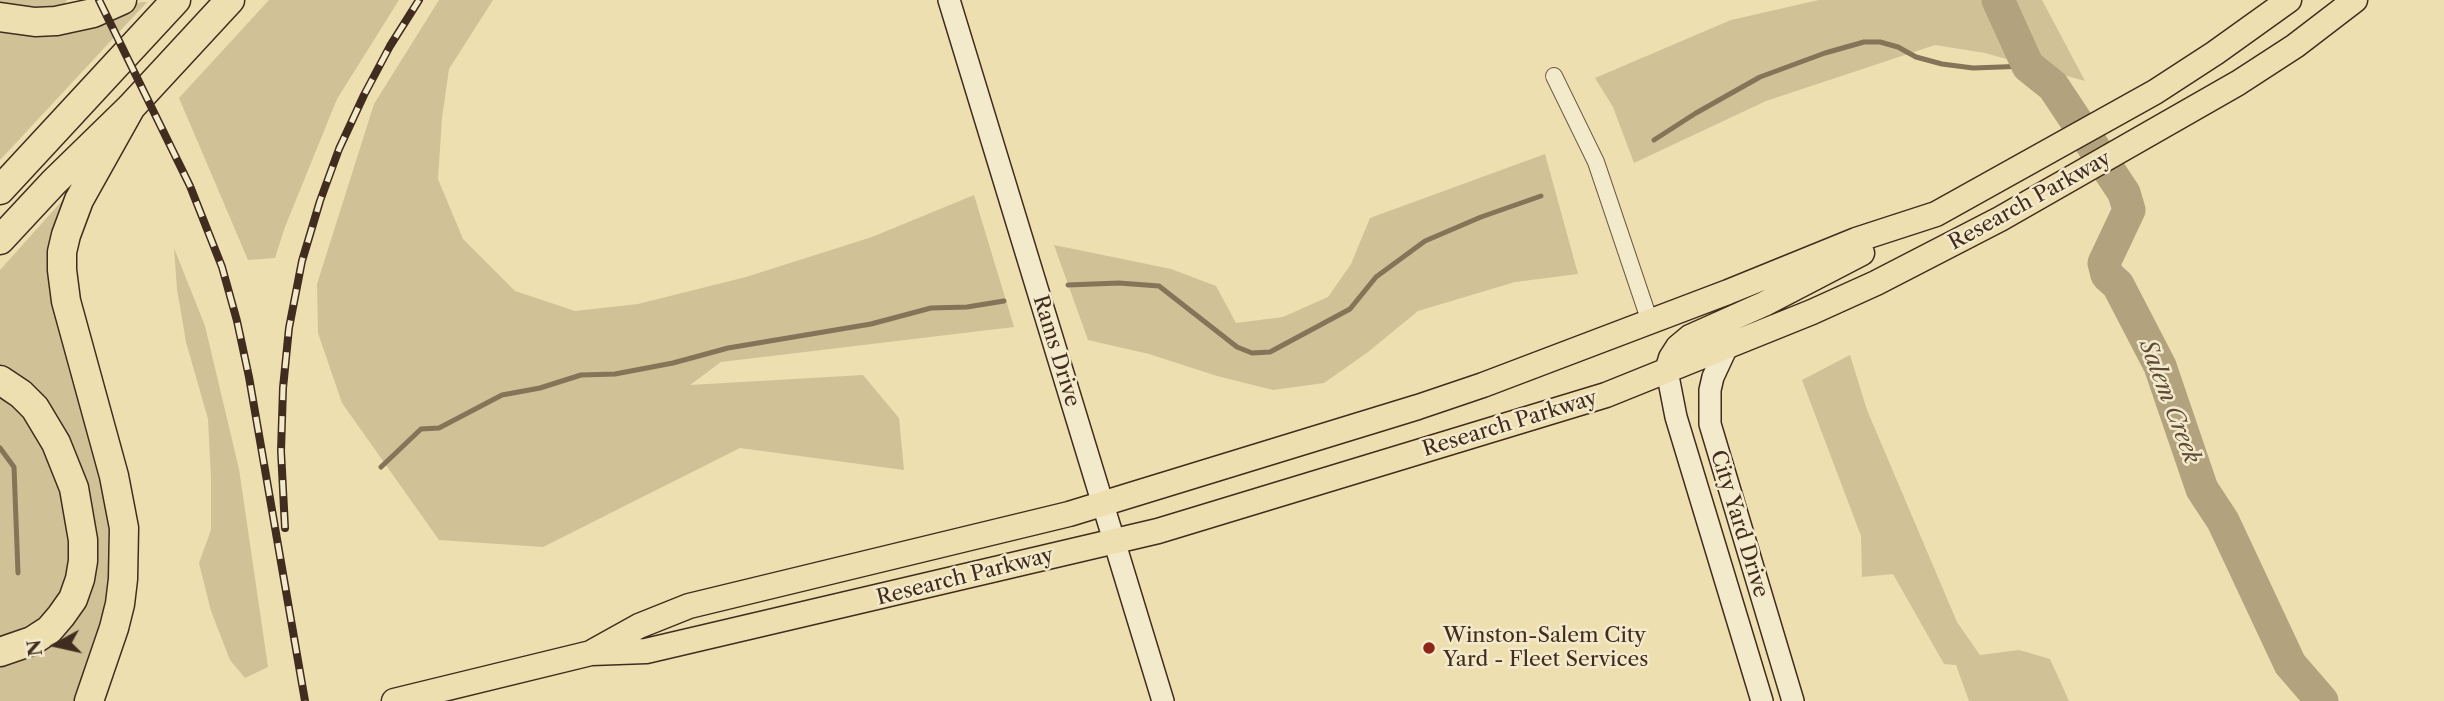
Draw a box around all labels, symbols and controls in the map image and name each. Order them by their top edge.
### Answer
street label: Research Parkway [1945,146,2115,256]
street label: Rams Drive [1027,292,1085,410]
water label: Salem Creek [2133,336,2205,468]
street label: Research Parkway [1420,385,1600,463]
street label: City Yard Drive [1705,447,1773,601]
street label: Research Parkway [874,543,1056,611]
north arrow [21,610,91,680]
place label: Winston-Salem City Yard - Fleet Services [1443,623,1648,673]
text: N [22,638,47,658]
marker: Winston-Salem City Yard - Fleet Services [1421,640,1437,656]

